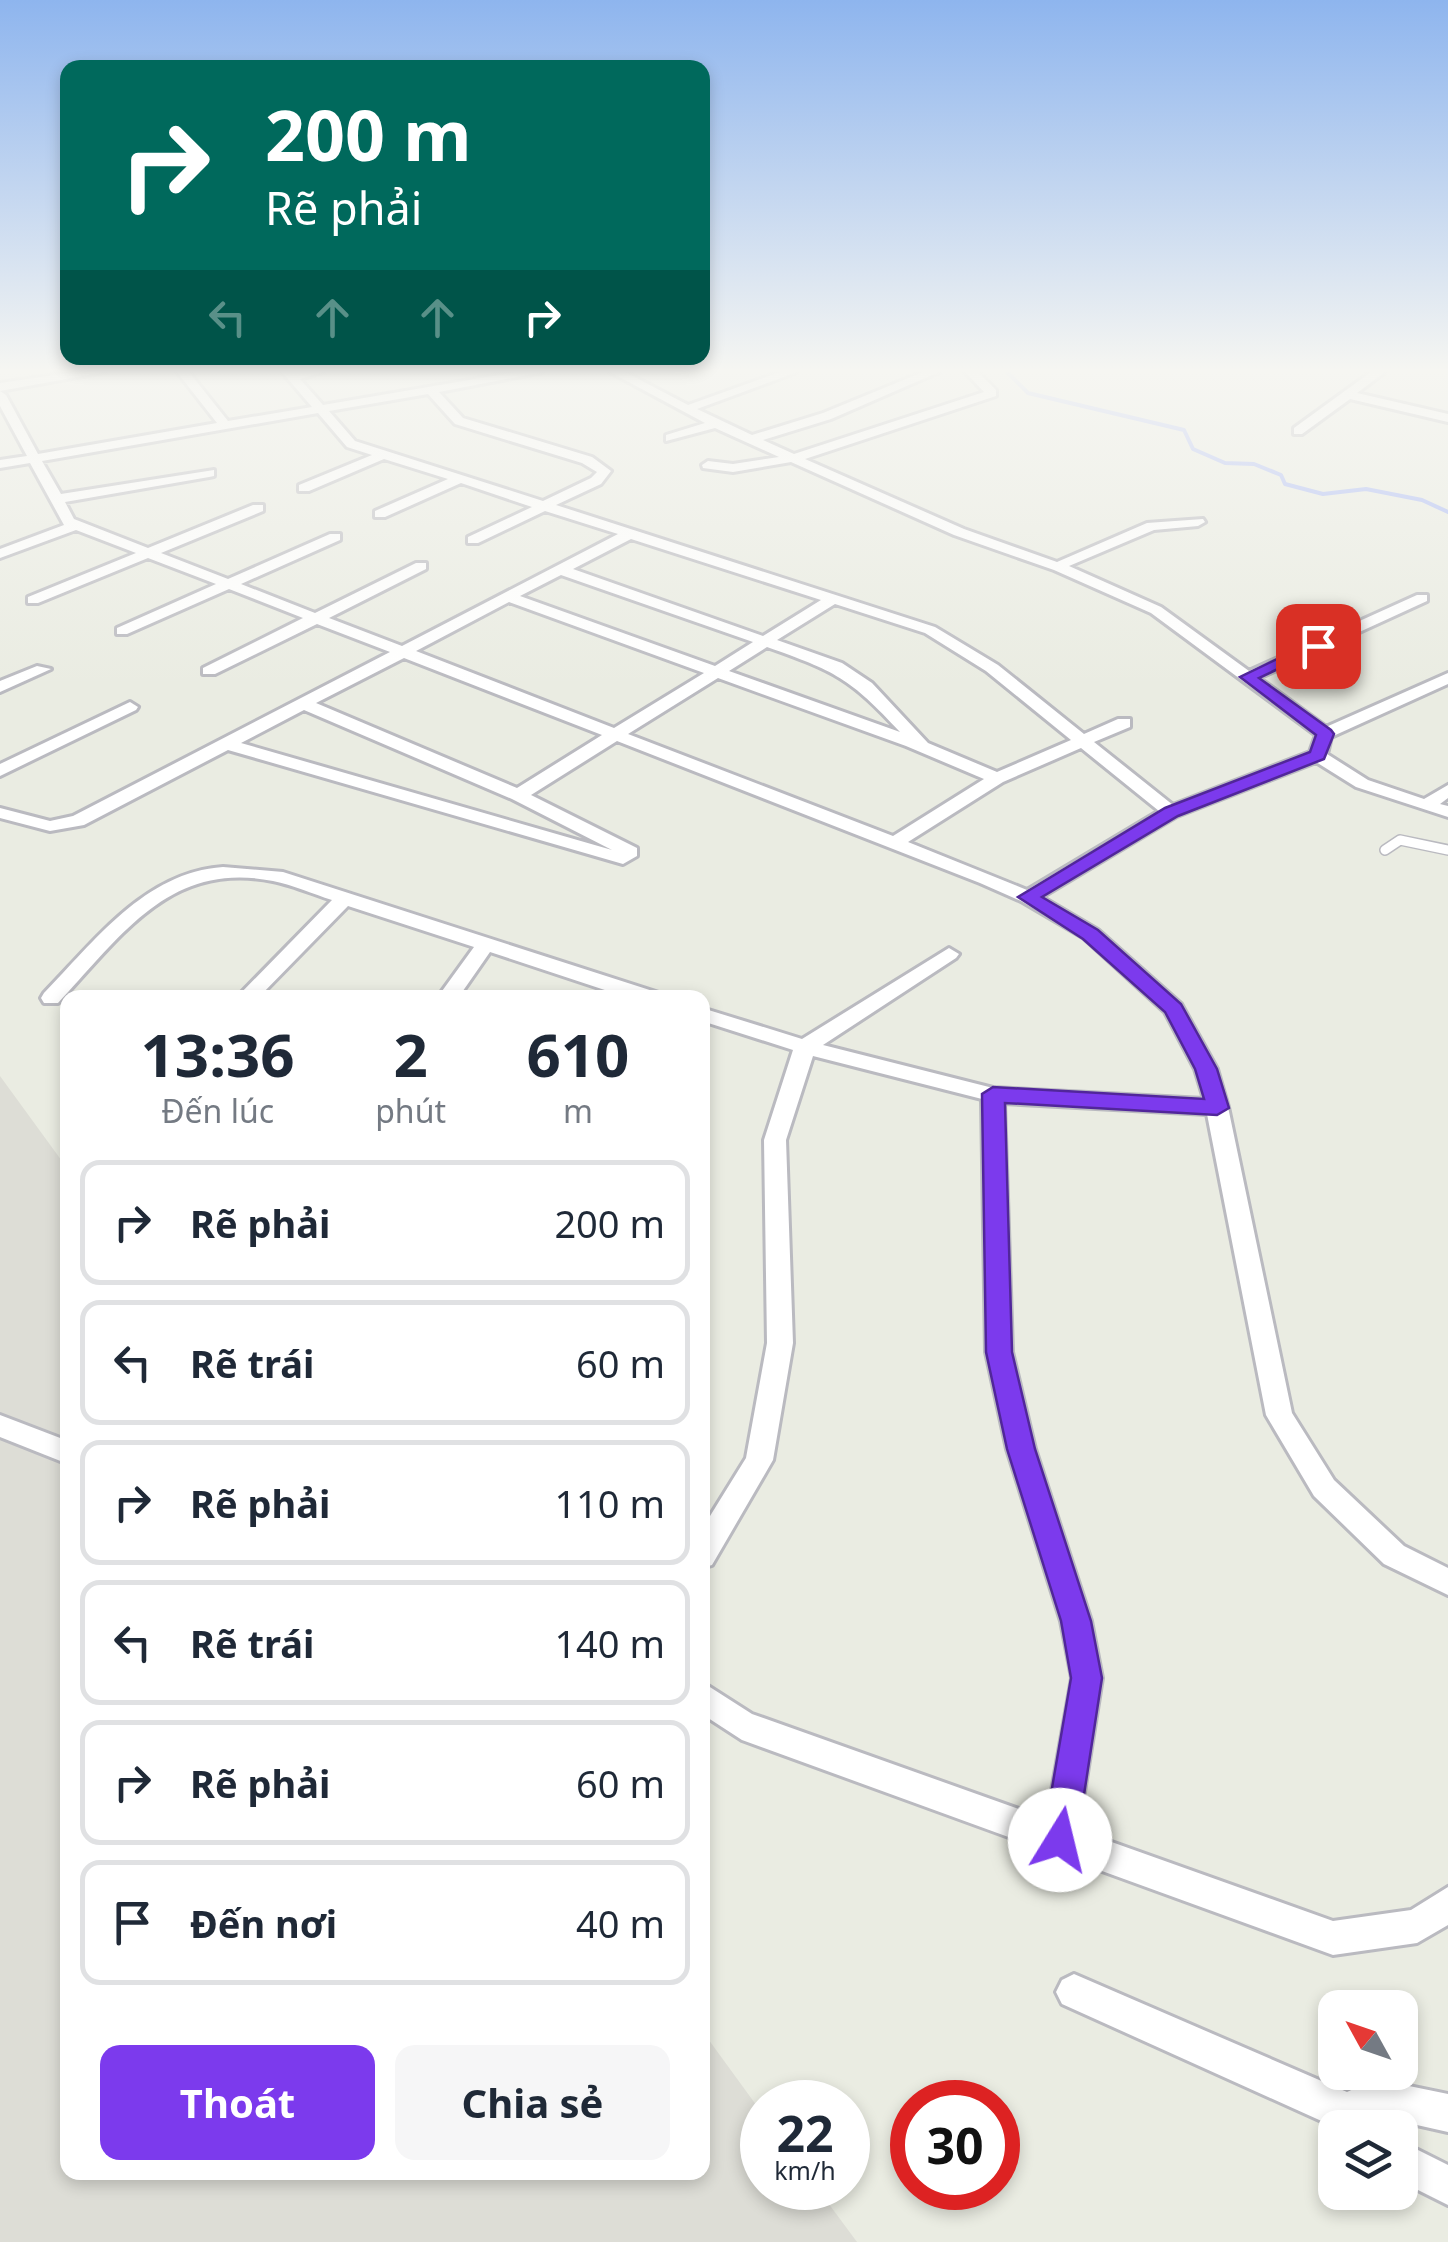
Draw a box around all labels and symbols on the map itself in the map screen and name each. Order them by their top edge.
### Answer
pin [1276,604,1361,689]
position arrow [1008,1788,1112,1892]
north arrow [1318,1990,1418,2090]
speed limit sign: 30 [890,2080,1020,2210]

